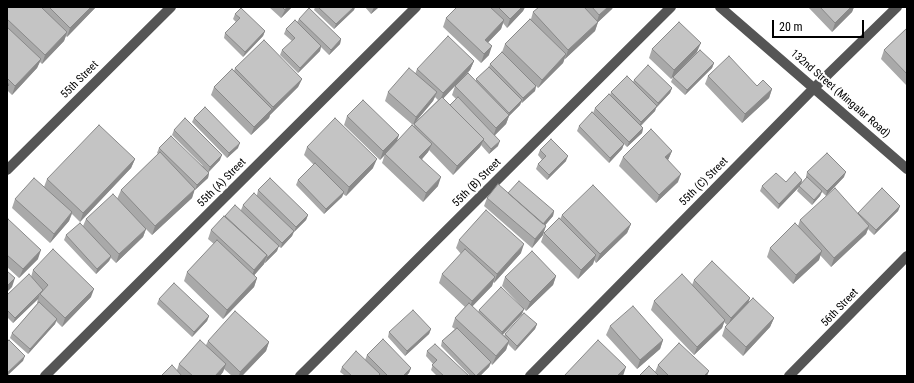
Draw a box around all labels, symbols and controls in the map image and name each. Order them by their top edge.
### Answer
scale bar [774,12,866,38]
text: 20 m [779,20,803,34]
street label: 132nd Street (Mingalar Road) [788,47,892,141]
street label: 55th Street [58,58,102,102]
street label: 55th (C) Street [677,155,731,209]
street label: 55th (A) Street [195,156,249,210]
street label: 55th (B) Street [450,156,504,210]
street label: 56th Street [819,286,861,330]

